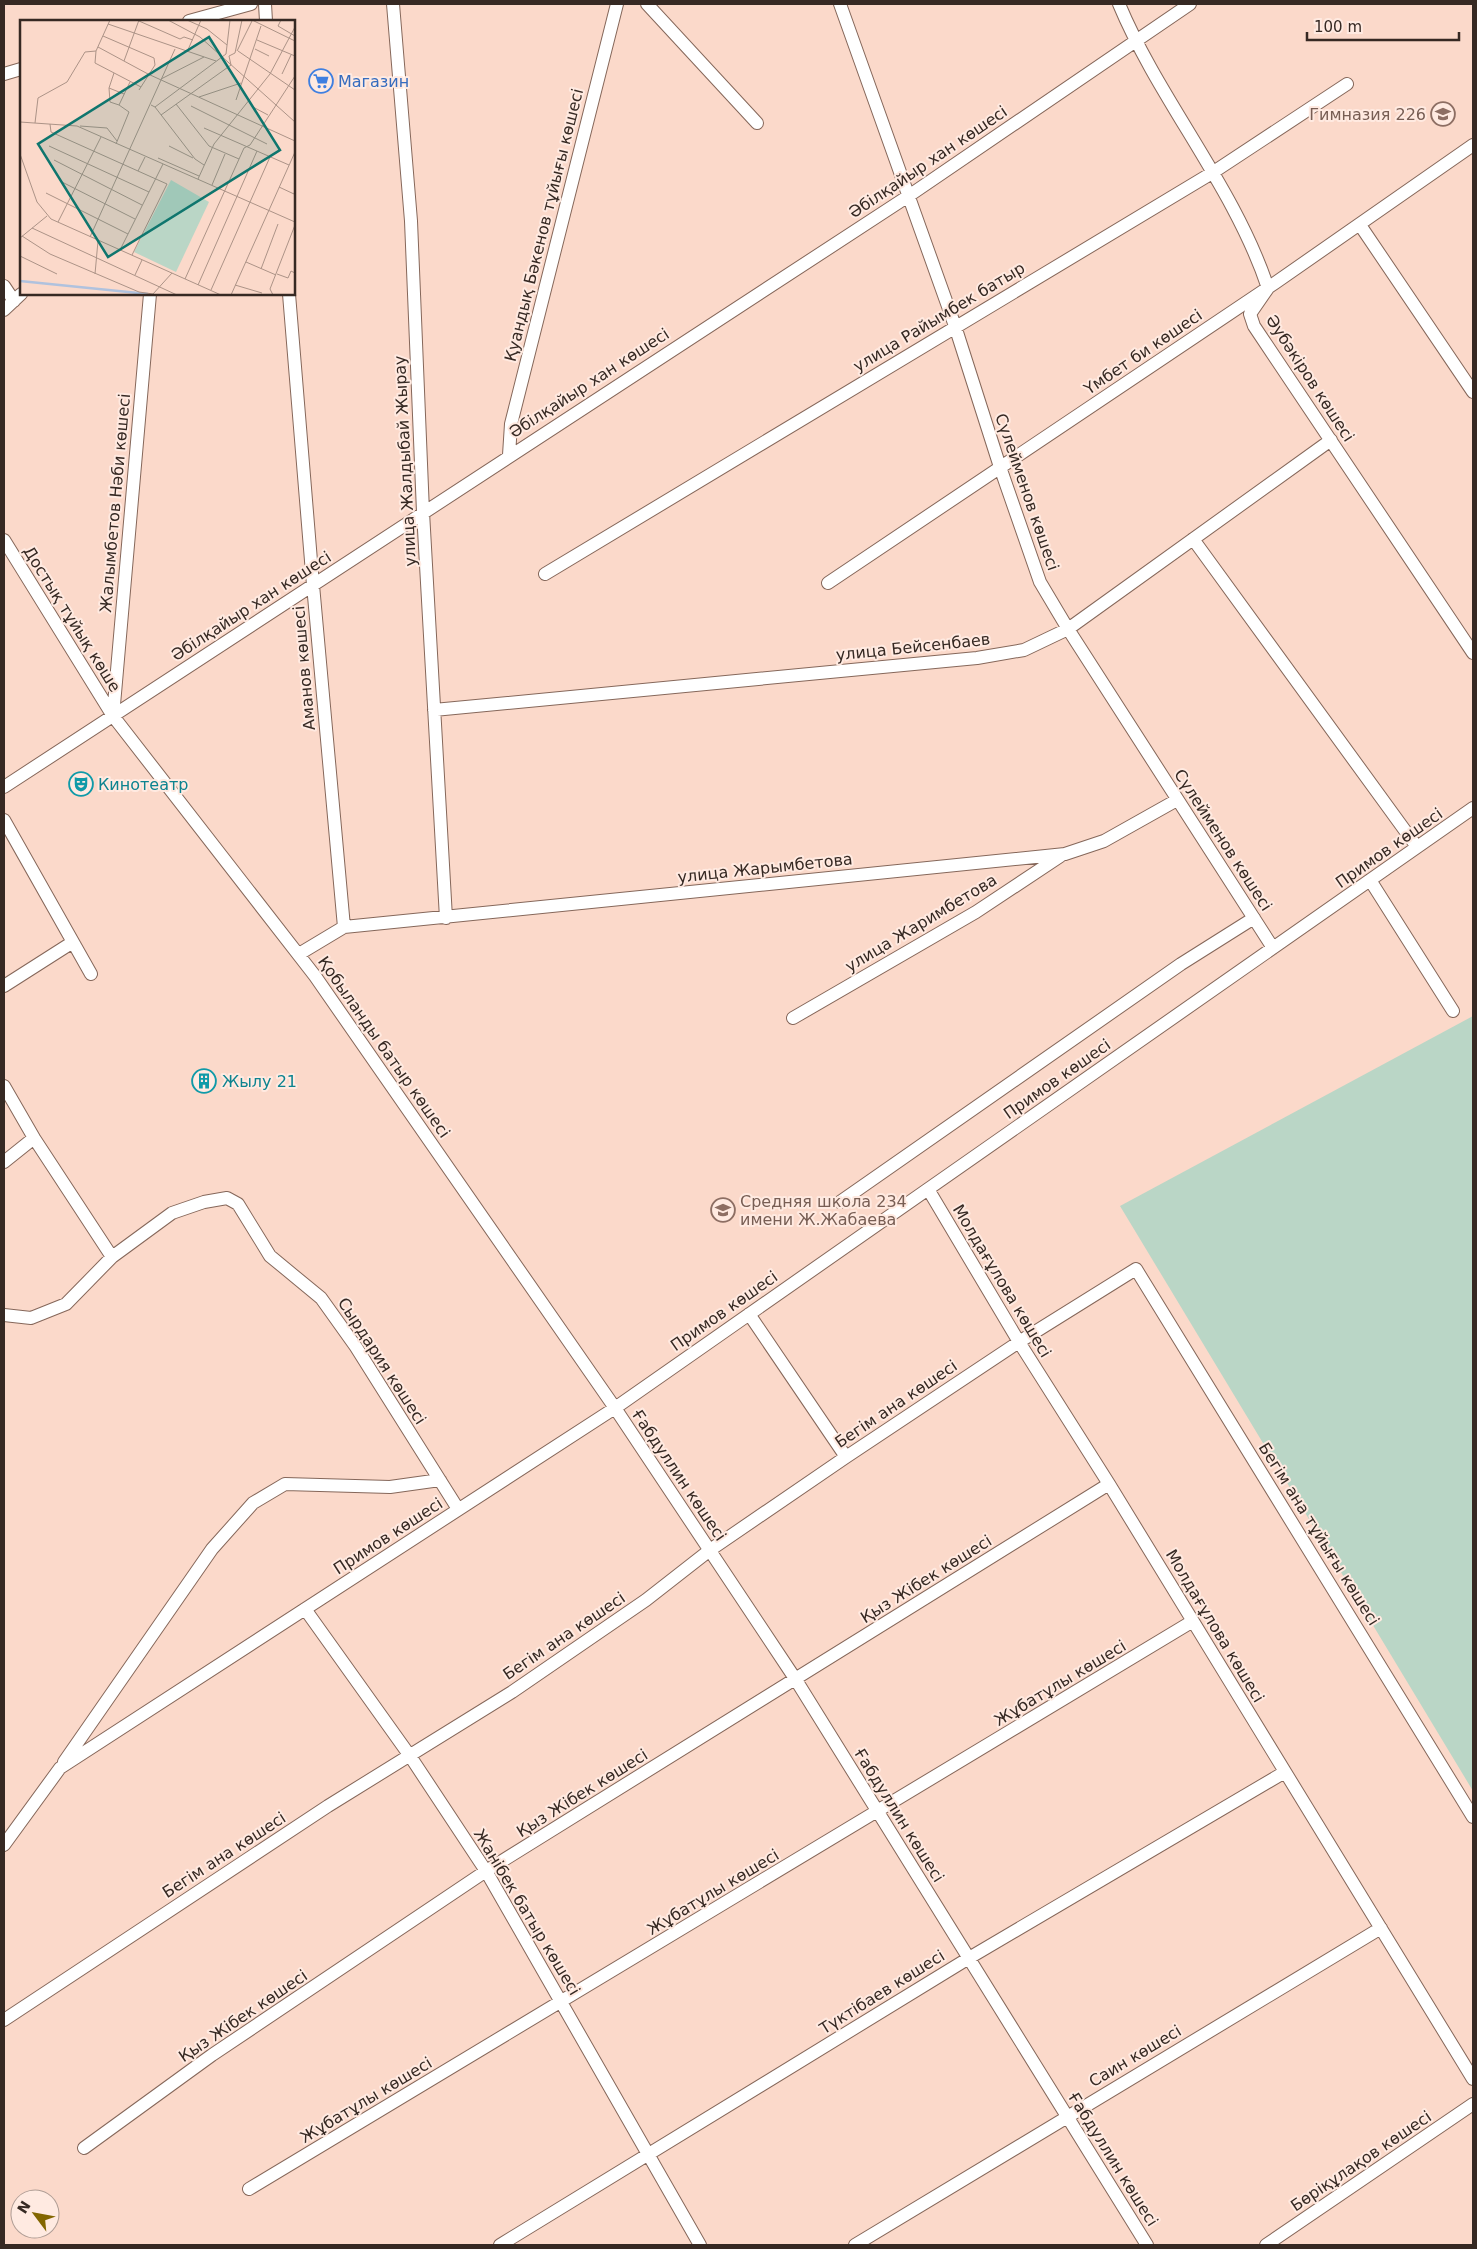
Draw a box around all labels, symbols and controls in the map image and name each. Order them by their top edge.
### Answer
scale bar [1307,10,1460,42]
text: 100 m [1314,18,1362,36]
inset map [20,20,295,295]
supermarket icon: Магазин [308,68,334,94]
place label: Магазин [338,72,409,91]
street label: Қуандық Бәкенов тұйығы көшесі [501,86,587,364]
school or university icon: Гимназия 226 [1430,101,1456,127]
street label: Әбілқайыр хан көшесі [845,102,1011,222]
place label: Гимназия 226 [1309,105,1426,124]
street label: улица Райымбек батыр [850,258,1028,376]
street label: Үмбет би көшесі [1079,305,1206,399]
street label: Әубәкіров көшесі [1262,311,1358,445]
street label: Әбілқайыр хан көшесі [505,324,673,442]
street label: улица Жалдыбай Жырау [390,355,420,567]
street label: Жалымбетов Нәби көшесі [96,393,134,613]
street label: Сүлейменов көшесі [991,411,1063,573]
street label: Достық тұйық көше [19,543,125,695]
street label: Әбілқайыр хан көшесі [167,547,335,665]
street label: Аманов көшесі [289,605,319,731]
street label: улица Бейсенбаев [835,629,991,665]
street label: Сүлейменов көшесі [1170,766,1276,914]
theatre icon: Кинотеатр [68,771,94,797]
place label: Кинотеатр [98,775,188,794]
street label: Примов көшесі [1332,804,1446,892]
street label: улица Жарымбетова [677,849,853,887]
street label: улица Жаримбетова [842,870,1000,976]
street label: Қобыланды батыр көшесі [314,953,454,1141]
street label: Примов көшесі [1000,1035,1114,1123]
building icon: Жылу 21 [191,1068,217,1094]
place label: Жылу 21 [222,1072,297,1091]
place label: Средняя школа 234 имени Ж.Жабаева [740,1192,907,1229]
school or university icon: Средняя школа 234 имени Ж.Жабаева [710,1197,736,1223]
street label: Молдағұлова көшесі [949,1201,1055,1361]
street label: Примов көшесі [667,1267,781,1355]
street label: Сырдария көшесі [334,1294,430,1428]
street label: Бегім ана көшесі [831,1356,961,1452]
street label: Ғабдуллин көшесі [628,1406,730,1544]
street label: Бегім ана тұйығы көшесі [1255,1439,1383,1629]
street label: Примов көшесі [330,1494,446,1578]
street label: Қыз Жібек көшесі [857,1531,995,1627]
street label: Молдағұлова көшесі [1162,1546,1268,1706]
street label: Бегім ана көшесі [499,1588,629,1684]
street label: Жұбатұлы көшесі [991,1636,1129,1730]
street label: Ғабдуллин көшесі [850,1744,948,1886]
street label: Қыз Жібек көшесі [513,1745,651,1841]
street label: Бегім ана көшесі [159,1808,289,1902]
street label: Жанібек батыр көшесі [470,1825,584,1999]
street label: Жұбатұлы көшесі [644,1845,782,1939]
street label: Түктібаев көшесі [815,1946,948,2039]
street label: Қыз Жібек көшесі [175,1966,311,2066]
street label: Саин көшесі [1085,2021,1185,2091]
street label: Жұбатұлы көшесі [297,2053,435,2147]
street label: Ғабдуллин көшесі [1064,2088,1162,2230]
street label: Бөріқұлақов көшесі [1287,2107,1435,2215]
north arrow [10,2189,60,2239]
text: N [14,2198,34,2216]

